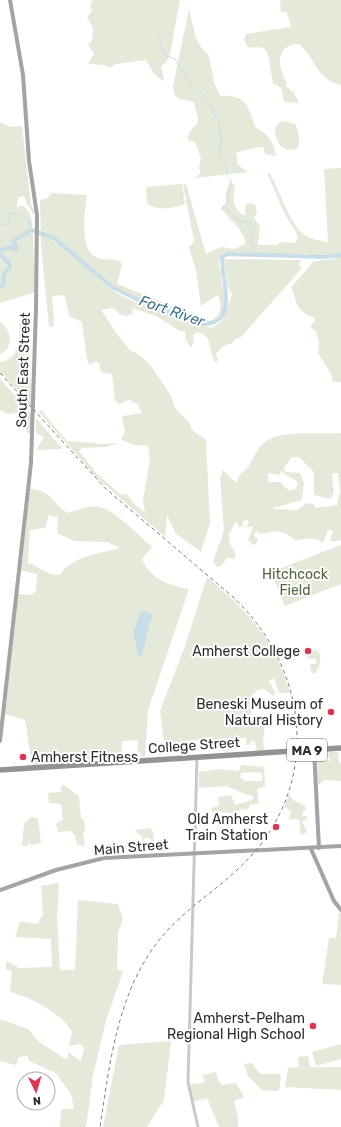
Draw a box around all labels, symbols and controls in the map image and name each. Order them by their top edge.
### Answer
water label: Fort River [137,291,208,331]
street label: South East Street [13,312,34,428]
park label: Hitchcock Field [262,566,329,599]
place label: Amherst College [192,643,300,660]
marker: Amherst College [303,646,313,656]
place label: Beneski Museum of Natural History [196,696,324,729]
marker: Beneski Museum of Natural History [326,707,336,717]
street label: College Street [147,734,241,757]
road number: MA 9 [287,739,327,761]
place label: Amherst Fitness [31,749,138,766]
marker: Amherst Fitness [18,752,28,762]
place label: Old Amherst Train Station [186,811,269,844]
marker: Old Amherst Train Station [271,822,281,832]
street label: Main Street [93,836,169,859]
place label: Amherst-Pelham Regional High School [167,1010,305,1043]
marker: Amherst-Pelham Regional High School [308,1021,318,1031]
north arrow [16,1071,56,1111]
text: N [32,1094,41,1107]

